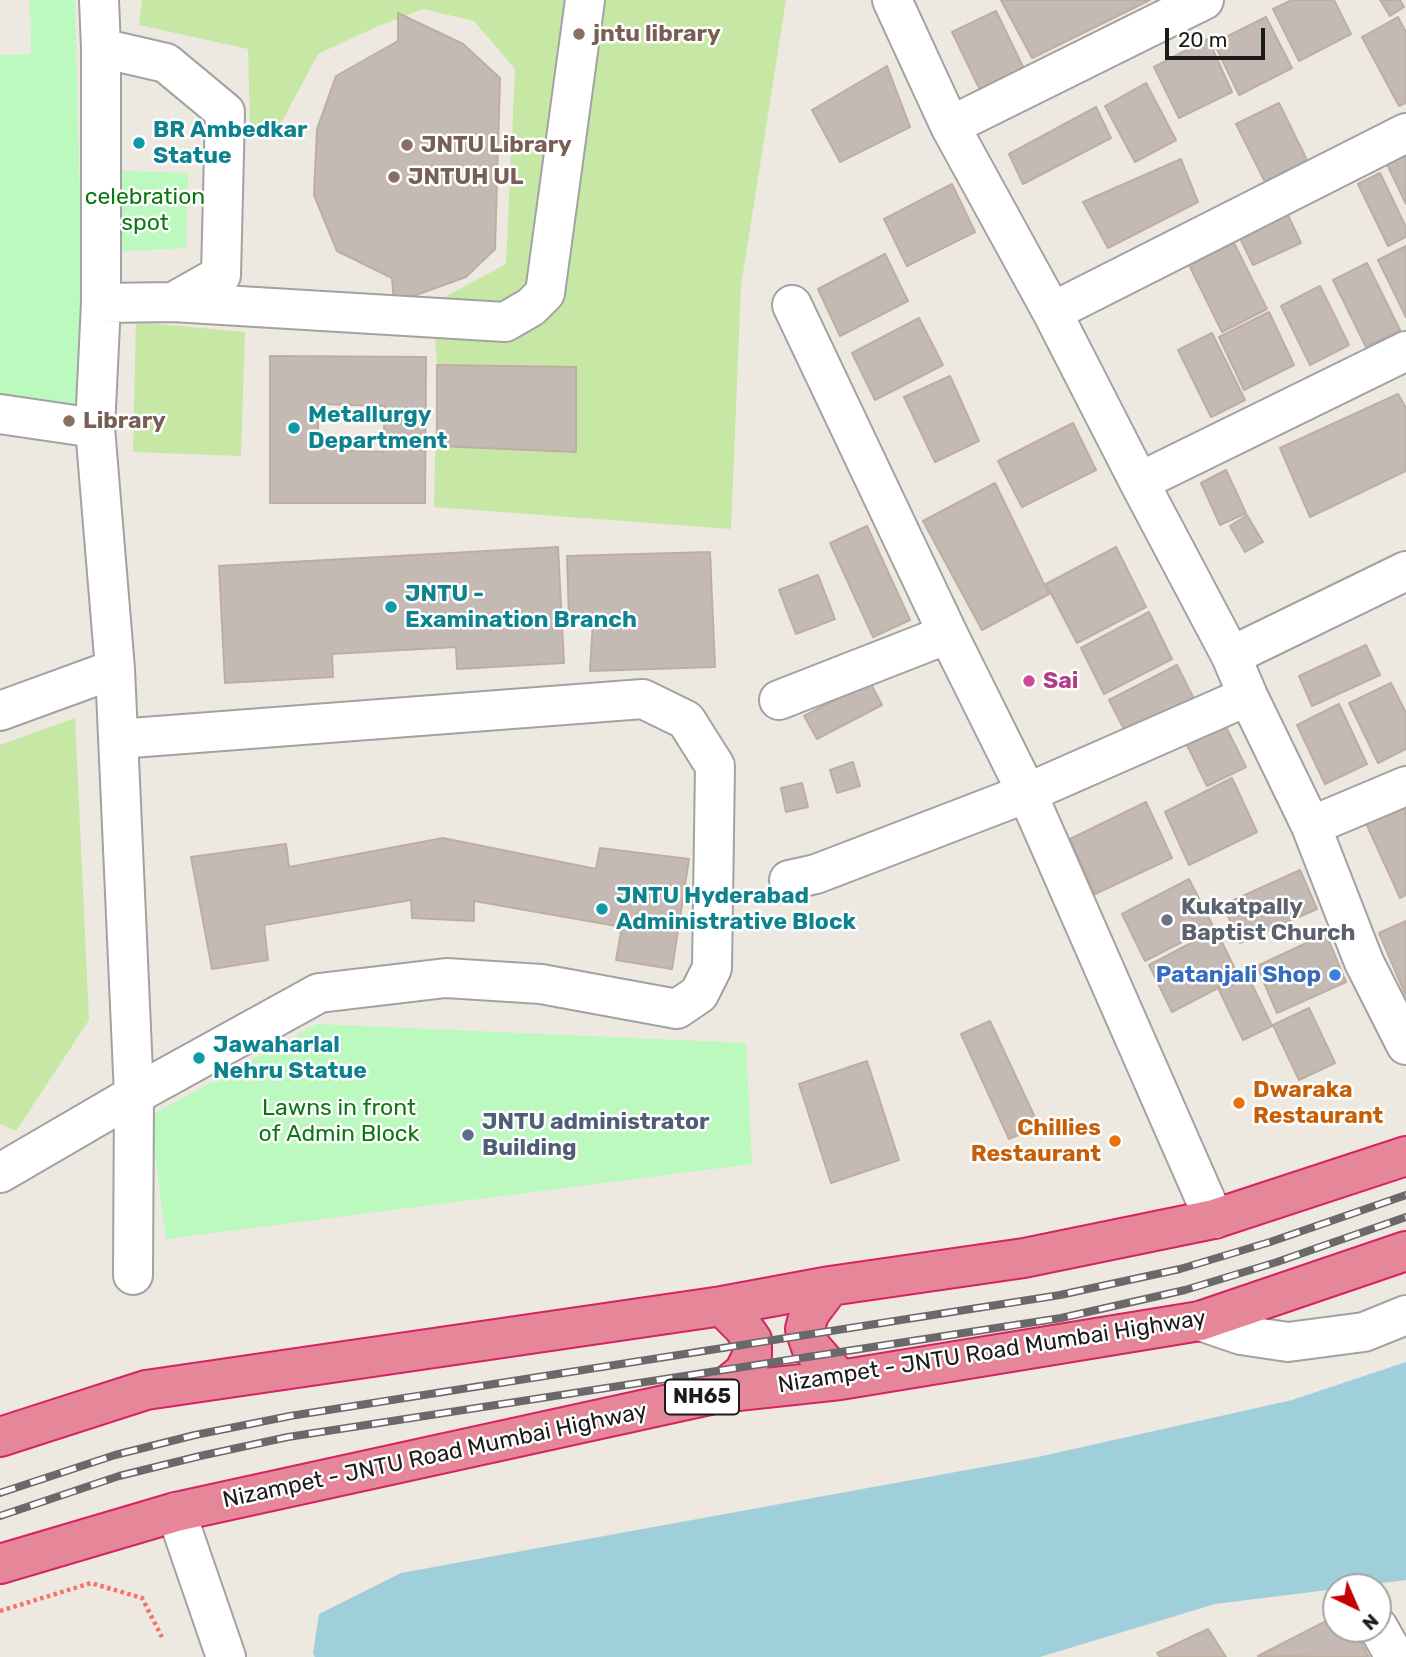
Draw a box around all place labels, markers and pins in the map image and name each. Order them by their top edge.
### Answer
place label: jntu library [593,20,721,48]
marker: jntu library [571,26,587,42]
place label: BR Ambedkar Statue [153,116,307,170]
place label: JNTU Library [421,131,572,159]
marker: BR Ambedkar Statue [131,135,147,151]
marker: JNTU Library [399,137,415,153]
place label: JNTUH UL [408,163,524,191]
marker: JNTUH UL [386,169,402,185]
place label: Metallurgy Department [308,401,448,455]
place label: Library [83,407,166,435]
marker: Library [61,413,77,429]
marker: Metallurgy Department [286,420,302,436]
place label: JNTU - Examination Branch [405,580,637,634]
marker: JNTU - Examination Branch [383,599,399,615]
place label: Sai [1043,667,1078,695]
marker: Sai [1021,673,1037,689]
place label: JNTU Hyderabad Administrative Block [616,882,856,936]
place label: Kukatpally Baptist Church [1181,893,1356,947]
marker: JNTU Hyderabad Administrative Block [594,901,610,917]
marker: Kukatpally Baptist Church [1159,912,1175,928]
place label: Patanjali Shop [1156,961,1321,989]
marker: Patanjali Shop [1327,967,1343,983]
place label: Jawaharlal Nehru Statue [213,1031,367,1085]
marker: Jawaharlal Nehru Statue [191,1050,207,1066]
place label: Dwaraka Restaurant [1253,1076,1383,1130]
marker: Dwaraka Restaurant [1231,1095,1247,1111]
place label: JNTU administrator Building [482,1108,709,1162]
place label: Chillies Restaurant [971,1114,1101,1168]
marker: JNTU administrator Building [460,1127,476,1143]
marker: Chillies Restaurant [1107,1133,1123,1149]

